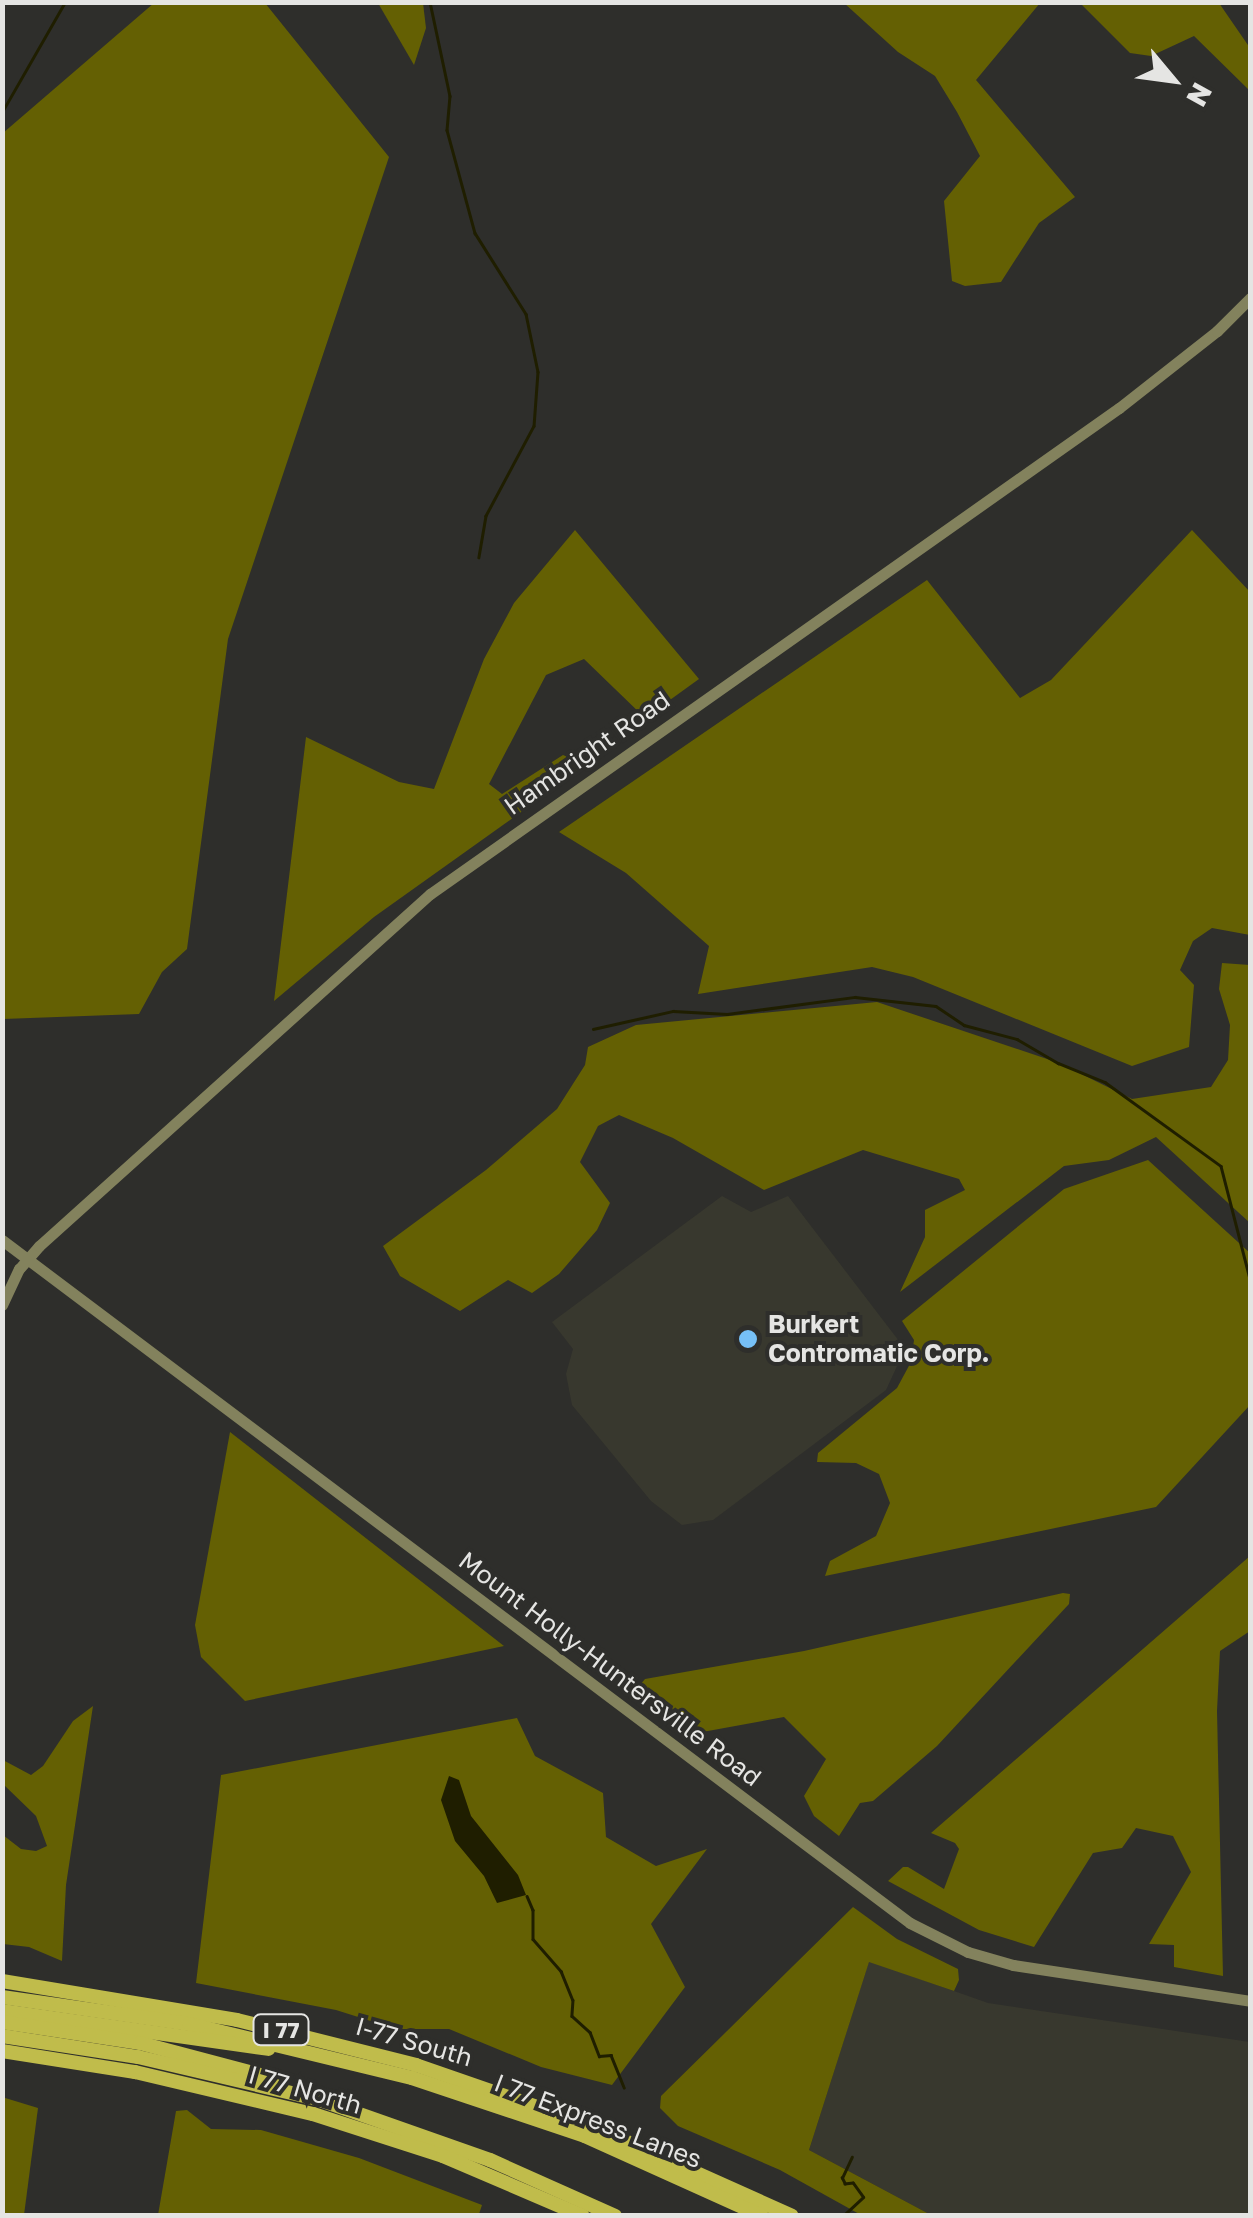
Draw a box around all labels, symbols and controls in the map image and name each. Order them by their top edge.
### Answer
north arrow [1123,30,1223,130]
text: N [1180,77,1219,112]
street label: Hambright Road [498,685,676,821]
place label: Burkert Contromatic Corp. [768,1310,990,1369]
marker: Burkert Contromatic Corp. [737,1328,759,1350]
street label: Mount Holly-Huntersville Road [453,1545,767,1793]
street label: I-77 South [352,2011,476,2073]
road number: I 77 [251,2013,311,2047]
street label: I 77 North [245,2060,365,2120]
street label: I 77 Express Lanes [490,2068,706,2174]

